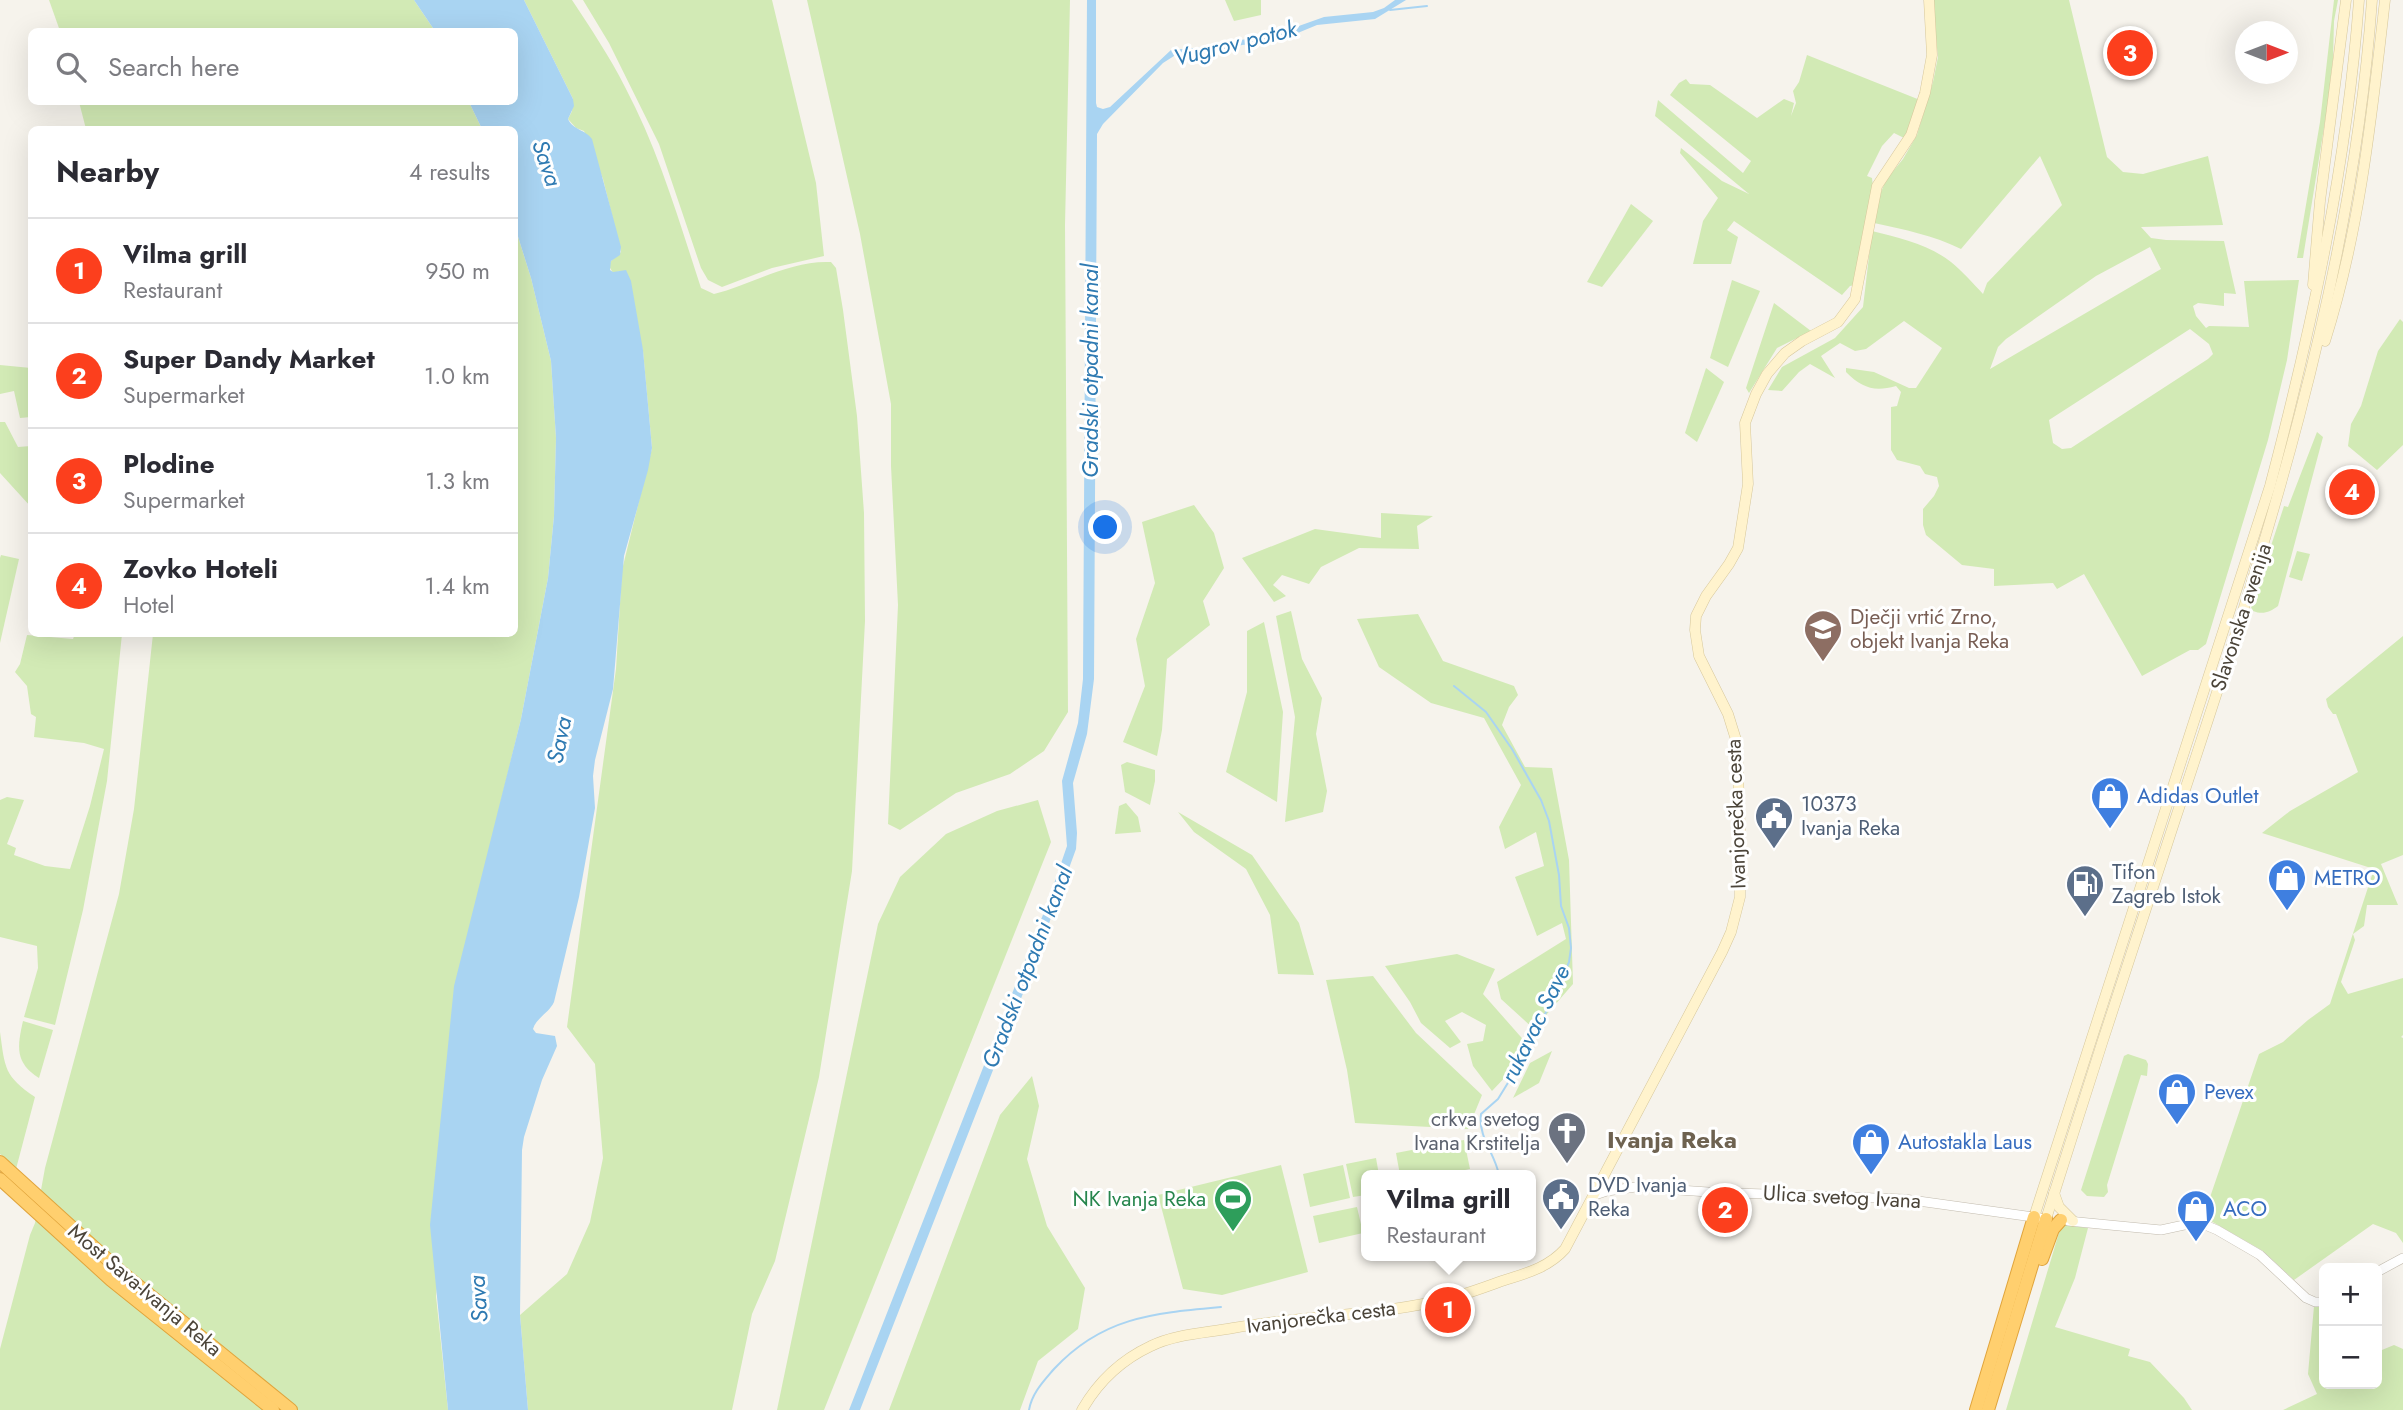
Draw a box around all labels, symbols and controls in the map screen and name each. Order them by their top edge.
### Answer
water label: Vugrov potok [1170,11,1301,75]
north arrow [2235,21,2298,84]
pin: 3 [2107,27,2153,79]
search box [28,28,518,105]
icon: search [52,48,90,86]
text: Search here [108,48,240,86]
water label: Sava [523,135,571,191]
text: Nearby [56,150,159,193]
text: 4 results [409,155,490,189]
text: Vilma grill [123,235,247,273]
text: 1 [73,254,85,288]
text: 950 m [425,254,490,288]
water label: Gradski otpadni kanal [1073,263,1107,478]
text: Restaurant [123,273,222,307]
text: Super Dandy Market [123,340,375,378]
text: 2 [71,359,87,393]
text: 1.0 km [424,359,490,393]
text: Supermarket [123,378,245,412]
text: Plodine [123,445,215,483]
text: 3 [72,464,86,498]
text: 1.3 km [425,464,490,498]
pin: 4 [2329,466,2375,518]
text: Supermarket [123,483,245,517]
your location [1088,510,1122,544]
street label: Slavonska avenija [2203,539,2279,695]
text: Zovko Hoteli [123,550,278,588]
text: 4 [71,569,87,603]
text: 1.4 km [424,569,490,603]
text: Hotel [123,588,175,622]
place label: Dječji vrtić Zrno, objekt Ivanja Reka [1850,602,2009,656]
school or university icon: Dječji vrtić Zrno, objekt Ivanja Reka [1802,608,1844,663]
water label: Sava [537,713,581,767]
street label: Ivanjorečka cesta [1718,738,1754,890]
shop icon: Adidas Outlet [2089,775,2131,830]
place label: Adidas Outlet [2137,781,2258,811]
place label: 10373 Ivanja Reka [1801,789,1900,843]
public building icon: 10373 Ivanja Reka [1753,795,1795,850]
place label: Tifon Zagreb Istok [2112,857,2222,911]
shop icon: METRO [2266,857,2308,912]
water label: Gradski otpadni kanal [973,860,1082,1073]
fuel station icon: Tifon Zagreb Istok [2064,863,2106,918]
place label: METRO [2314,863,2381,893]
water label: rukavac Save [1492,959,1578,1089]
shop icon: Pevex [2156,1071,2198,1126]
place label: Pevex [2204,1077,2254,1107]
place label: crkva svetog Ivana Krstitelja [1414,1104,1540,1158]
church icon: crkva svetog Ivana Krstitelja [1546,1110,1588,1165]
shop icon: Autostakla Laus [1850,1121,1892,1176]
district label: Ivanja Reka [1607,1122,1737,1157]
place label: Autostakla Laus [1898,1127,2032,1157]
popup [1361,1170,1536,1261]
place label: DVD Ivanja Reka [1588,1170,1687,1224]
public building icon: DVD Ivanja Reka [1540,1176,1582,1231]
sports icon: NK Ivanja Reka [1212,1178,1254,1233]
street label: Ulica svetog Ivana [1762,1178,1922,1216]
text: Vilma grill [1386,1180,1511,1218]
place label: NK Ivanja Reka [1072,1184,1206,1214]
pin: 2 [1702,1184,1748,1236]
shop icon: ACO [2175,1188,2217,1243]
place label: ACO [2223,1194,2267,1224]
street label: Most Sava-Ivanja Reka [62,1217,228,1363]
text: Restaurant [1386,1218,1486,1252]
map controls [2319,1263,2382,1389]
button: + [2319,1263,2382,1326]
water label: Sava [459,1274,497,1324]
pin: 1 [1425,1284,1471,1336]
street label: Ivanjorečka cesta [1245,1293,1397,1341]
button: − [2319,1326,2382,1389]

